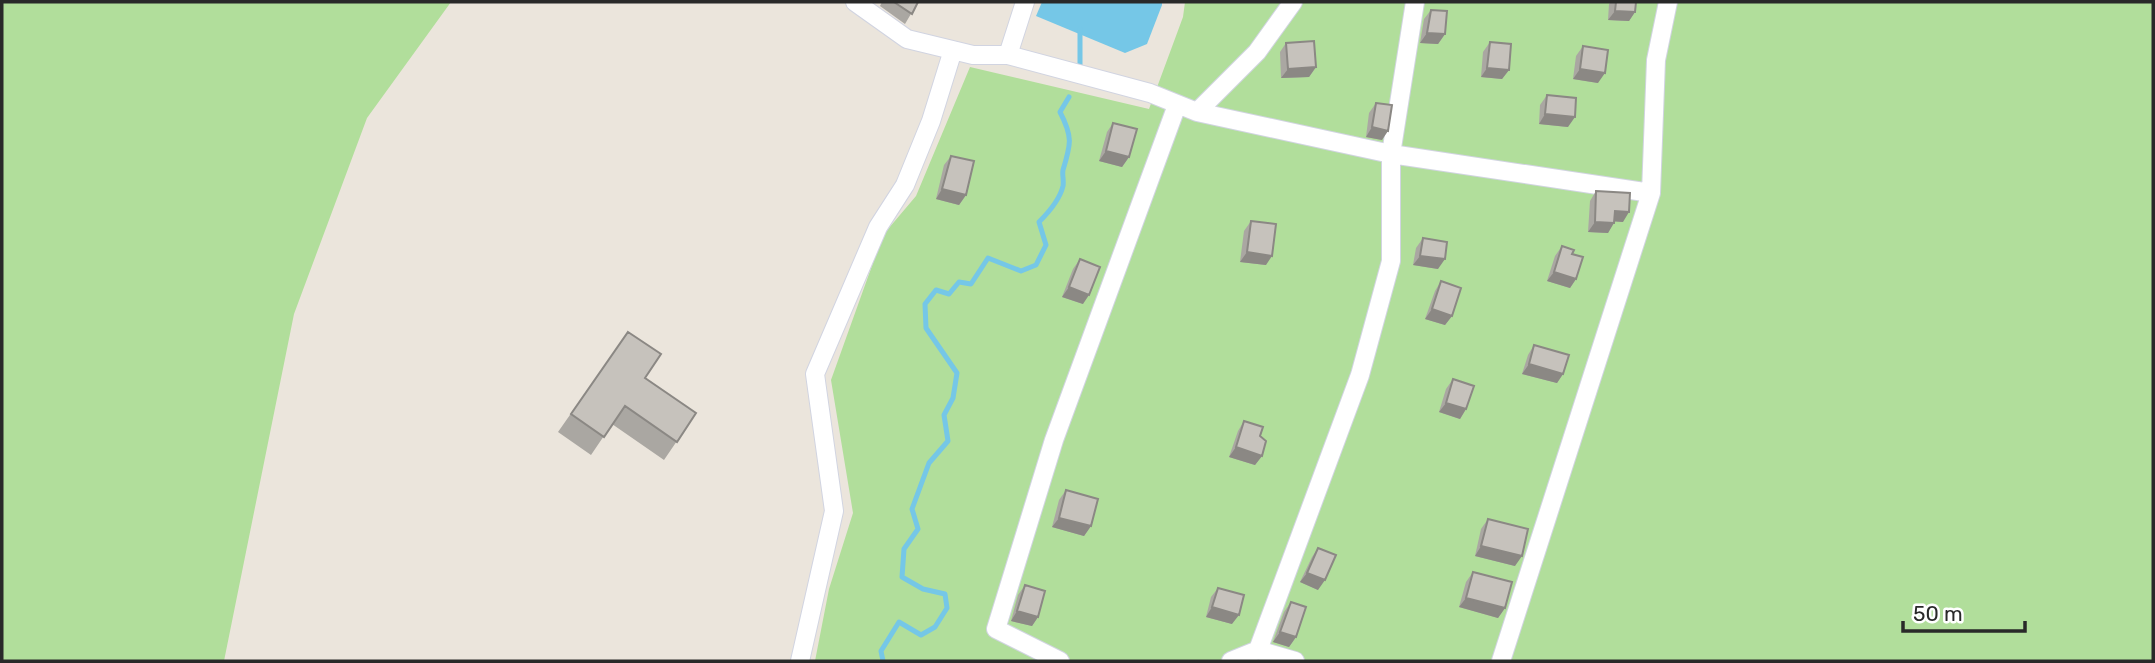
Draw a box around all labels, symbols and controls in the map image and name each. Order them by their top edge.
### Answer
scale bar [1903,590,2025,634]
text: 50 m [1913,601,1963,626]

